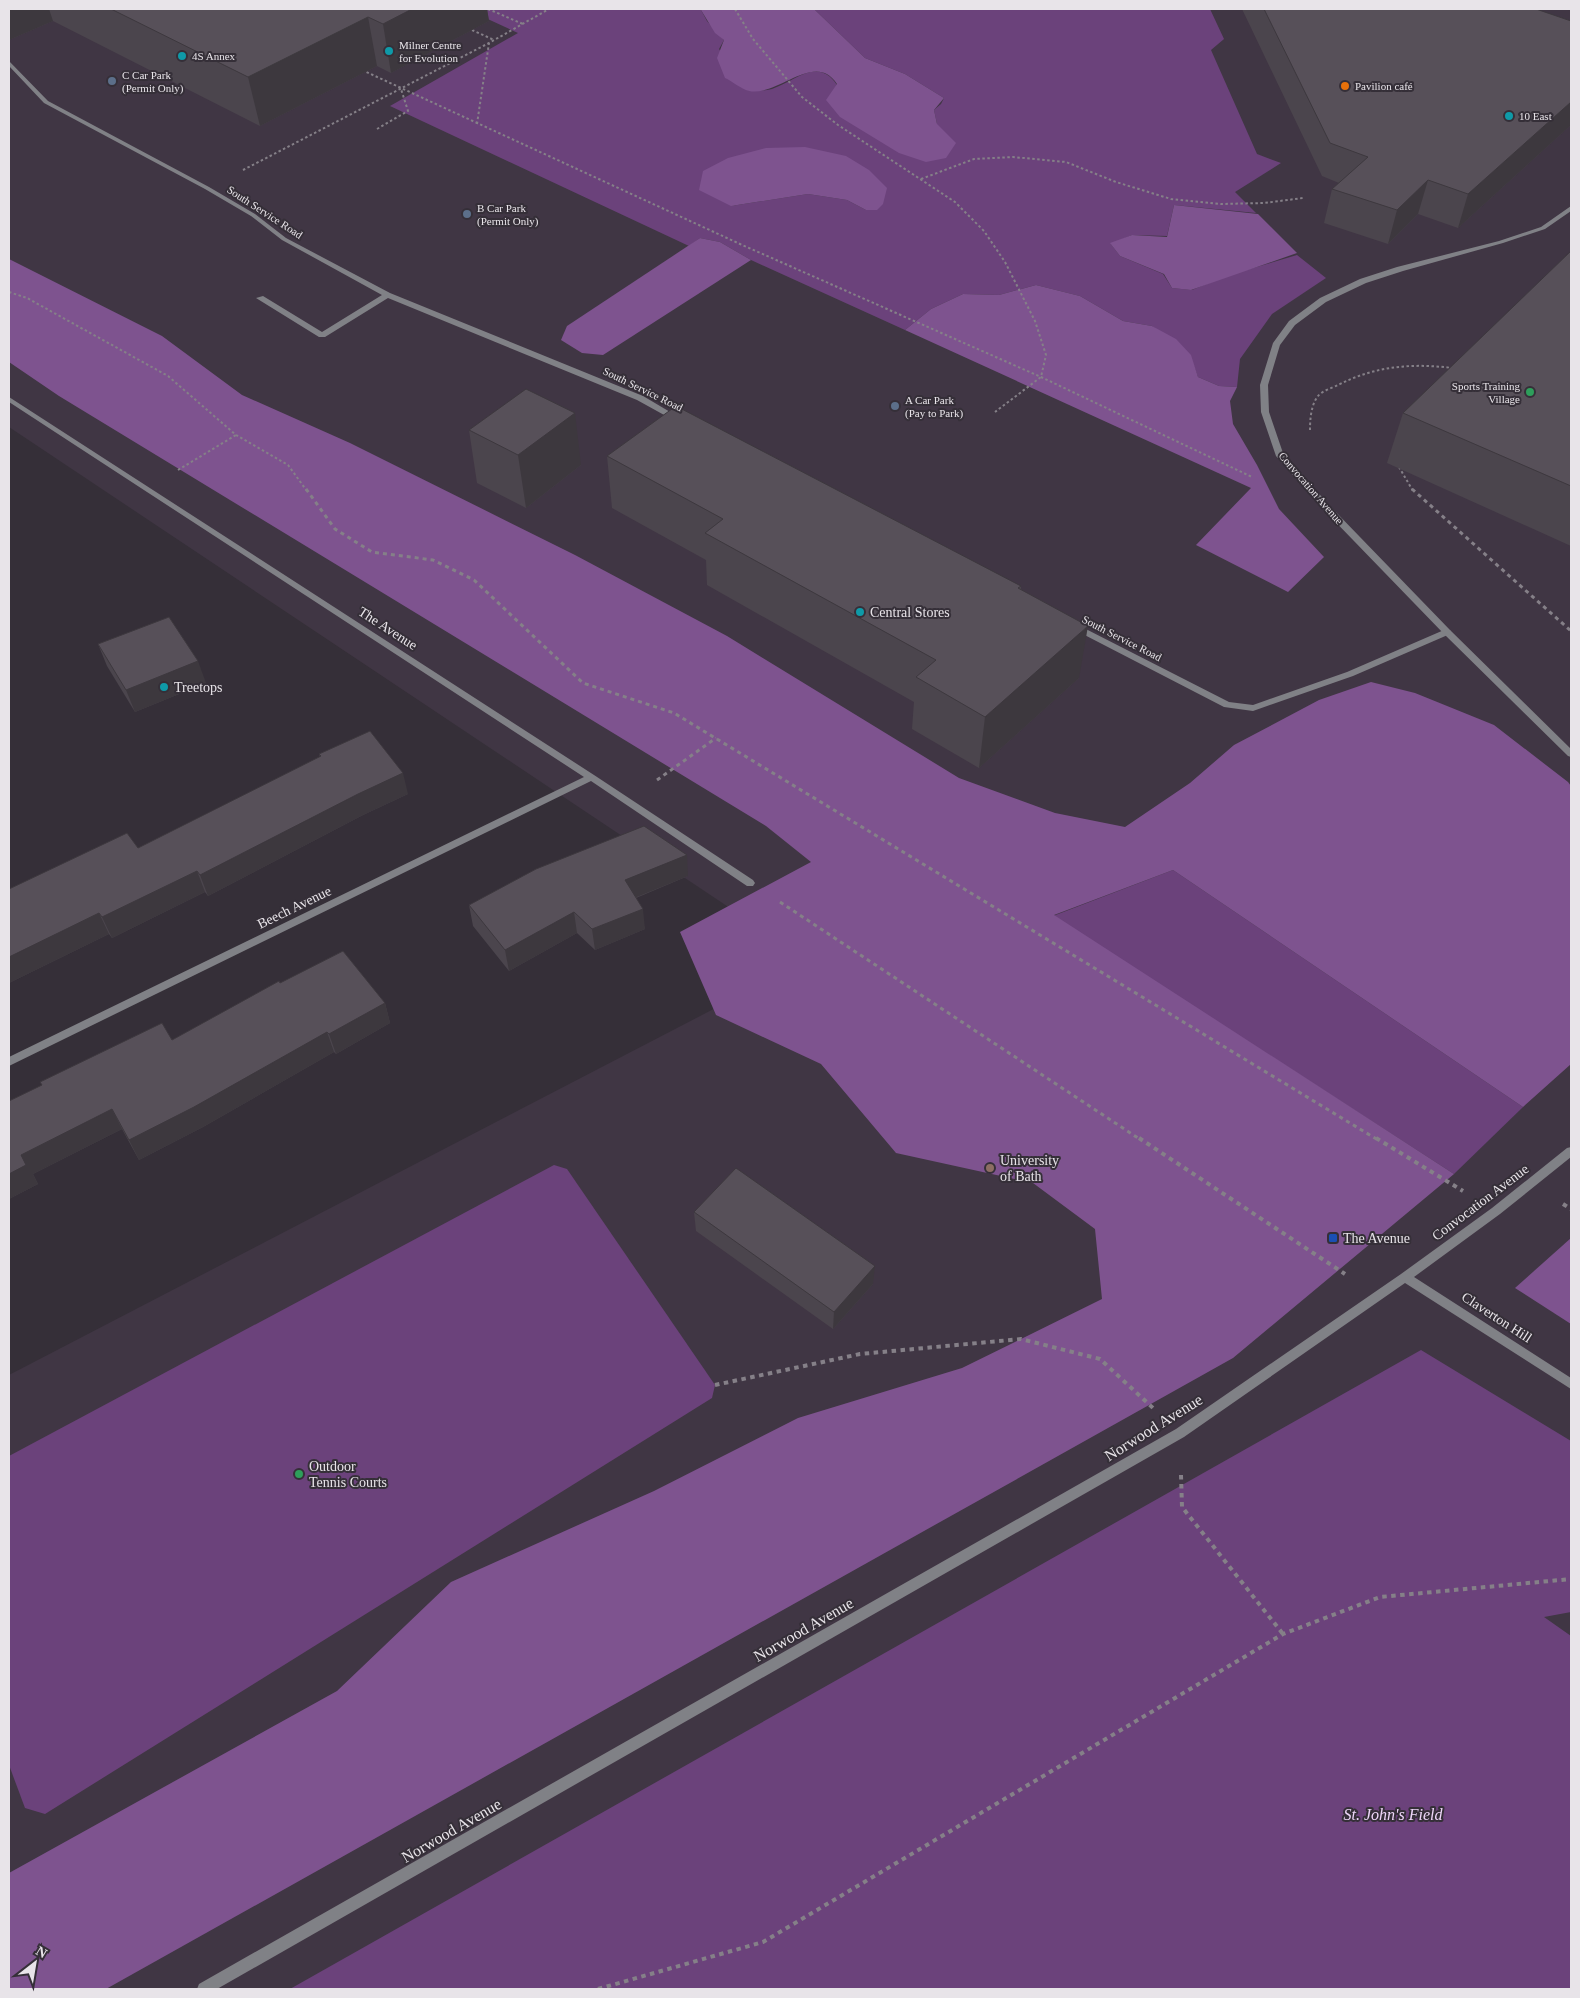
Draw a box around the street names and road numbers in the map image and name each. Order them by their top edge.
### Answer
street label: South Service Road [225,183,305,241]
street label: South Service Road [601,364,685,414]
street label: Convocation Avenue [1276,449,1346,527]
street label: The Avenue [356,604,420,653]
street label: South Service Road [1080,613,1164,663]
street label: Beech Avenue [255,883,334,932]
street label: Convocation Avenue [1429,1161,1531,1244]
street label: Claverton Hill [1459,1289,1535,1346]
street label: Norwood Avenue [1101,1391,1205,1464]
street label: Norwood Avenue [750,1594,856,1665]
street label: Norwood Avenue [398,1795,504,1866]

